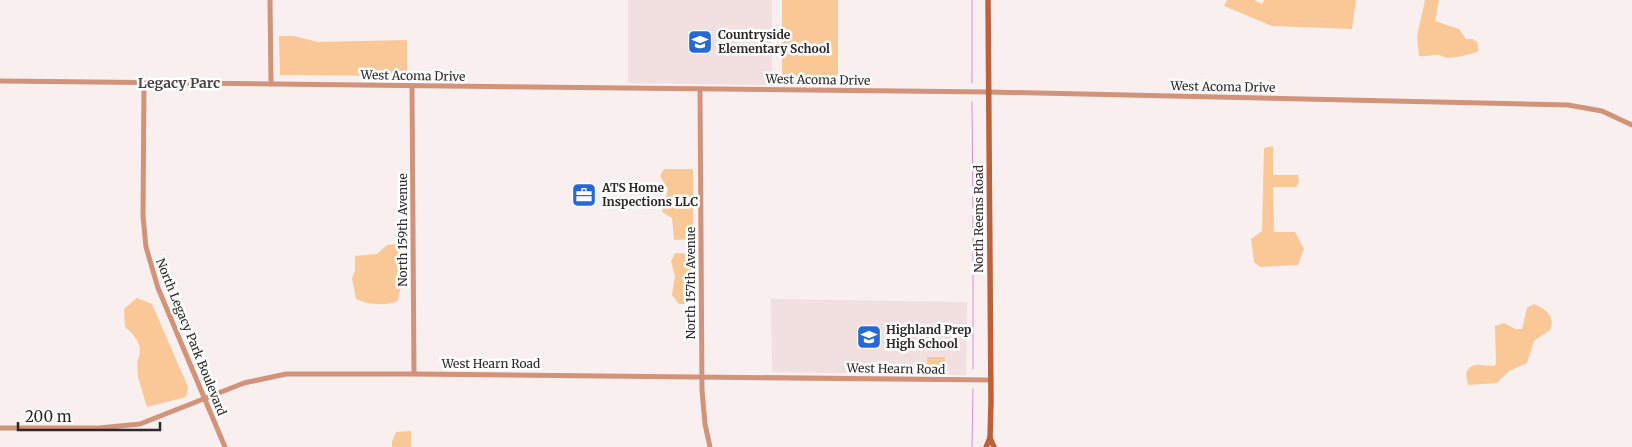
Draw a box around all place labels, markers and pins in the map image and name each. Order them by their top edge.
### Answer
place label: Countryside Elementary School [718,27,830,56]
school or university icon: Countryside Elementary School [687,29,713,55]
place label: ATS Home Inspections LLC [601,180,698,209]
office icon: ATS Home Inspections LLC [571,182,597,208]
place label: Highland Prep High School [886,322,972,351]
school or university icon: Highland Prep High School [856,324,882,350]

